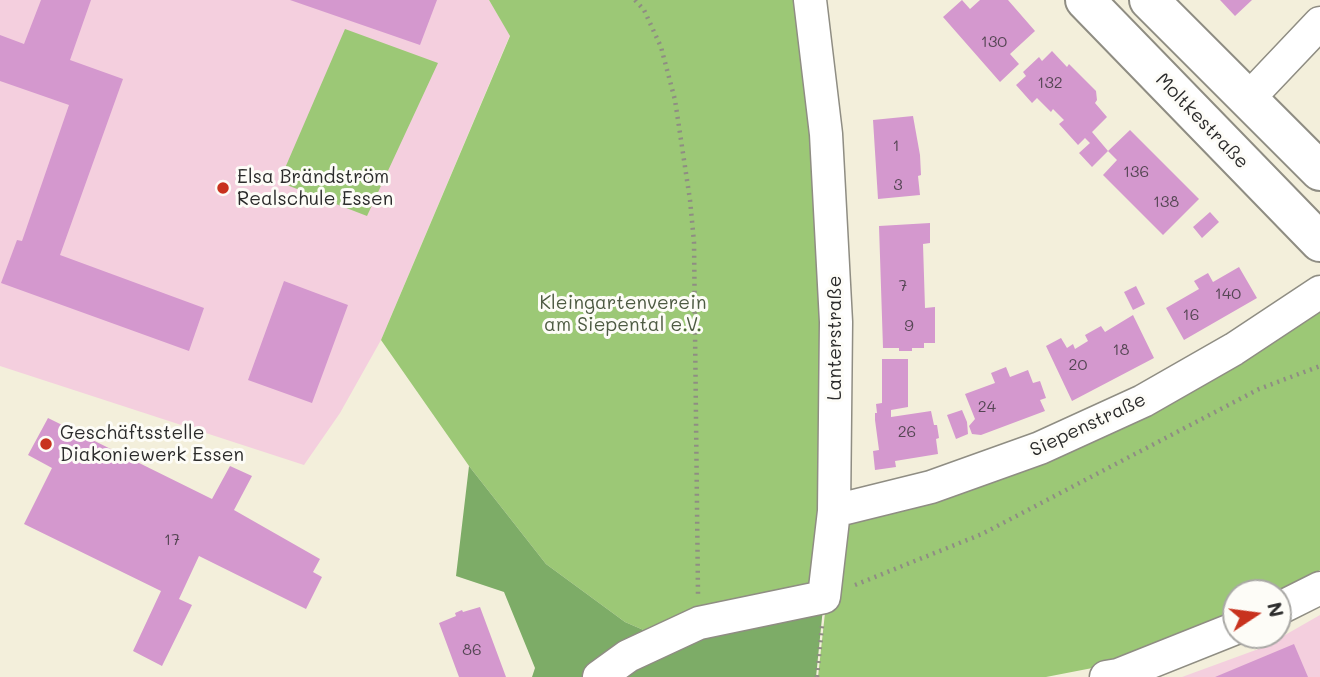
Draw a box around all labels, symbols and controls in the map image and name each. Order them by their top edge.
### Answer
house number: 130 [981,32,1007,52]
street label: Moltkestraße [1151,68,1253,174]
house number: 132 [1037,73,1063,93]
house number: 1 [892,136,900,156]
house number: 136 [1123,162,1149,182]
place label: Elsa Brändström Realschule Essen [237,166,393,210]
house number: 3 [893,175,903,195]
marker: Elsa Brändström Realschule Essen [215,180,231,196]
house number: 138 [1153,192,1179,212]
street label: Lanterstraße [824,276,846,400]
house number: 7 [899,276,907,296]
house number: 140 [1215,284,1241,304]
park label: Kleingartenverein am Siepental e.V. [540,292,706,336]
house number: 16 [1183,305,1199,325]
house number: 9 [904,316,914,336]
house number: 18 [1113,340,1129,360]
house number: 20 [1069,355,1087,375]
street label: Siepenstraße [1027,388,1149,462]
house number: 24 [978,397,996,417]
place label: Geschäftsstelle Diakoniewerk Essen [60,422,244,466]
house number: 26 [898,422,916,442]
marker: Geschäftsstelle Diakoniewerk Essen [38,436,54,452]
house number: 17 [164,530,180,550]
north arrow [1222,579,1292,649]
text: N [1262,600,1290,619]
house number: 86 [462,640,482,660]

